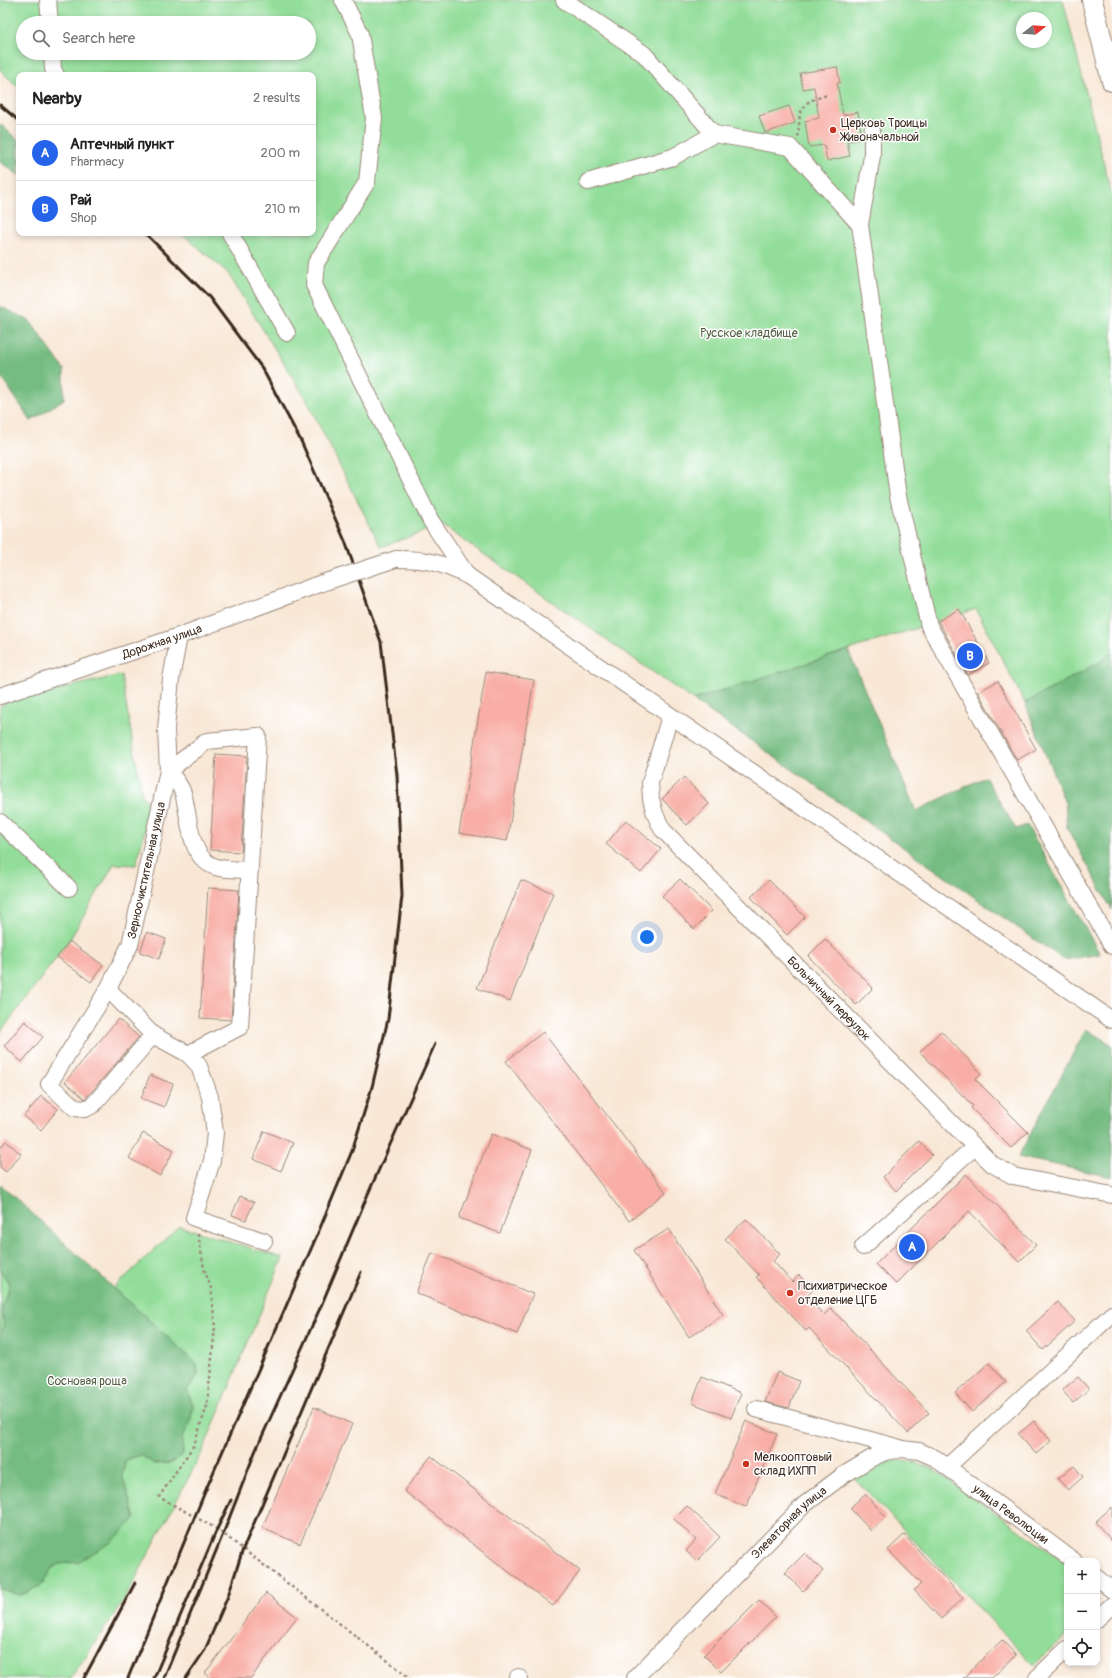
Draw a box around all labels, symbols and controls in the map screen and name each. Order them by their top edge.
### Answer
north arrow [1016,12,1052,48]
search box [16,16,316,60]
icon: search [30,27,52,49]
text: Search here [62,29,135,48]
text: Nearby [32,88,81,109]
text: 2 results [253,90,300,106]
place label: Церковь Троицы Живоначальной [839,116,927,145]
marker: Церковь Троицы Живоначальной [828,125,838,135]
text: Аптечный пункт [70,135,174,154]
text: A [41,145,49,161]
text: 200 m [261,145,300,161]
text: Pharmacy [70,154,124,170]
text: Рай [70,191,92,210]
text: B [41,201,49,217]
text: 210 m [264,201,300,217]
text: Shop [70,210,97,226]
park label: Русское кладбище [700,326,798,341]
street label: Дорожная улица [120,621,204,663]
pin: B [957,641,983,671]
street label: Зерноочистительная улица [125,800,169,940]
your location [637,927,657,947]
street label: Больничный переулок [784,953,874,1044]
pin: A [899,1232,925,1262]
place label: Психиатрическое отделение ЦГБ [798,1279,887,1308]
marker: Психиатрическое отделение ЦГБ [785,1288,795,1298]
park label: Сосновая роща [47,1374,127,1389]
place label: Мелкооптовый склад ИХПП [754,1450,832,1479]
marker: Мелкооптовый склад ИХПП [741,1459,751,1469]
street label: улица Революции [969,1481,1052,1548]
street label: Элеваторная улица [748,1483,830,1562]
map controls [1064,1558,1100,1666]
button: + [1064,1558,1100,1594]
button: − [1064,1594,1100,1630]
button: locate [1064,1630,1100,1666]

